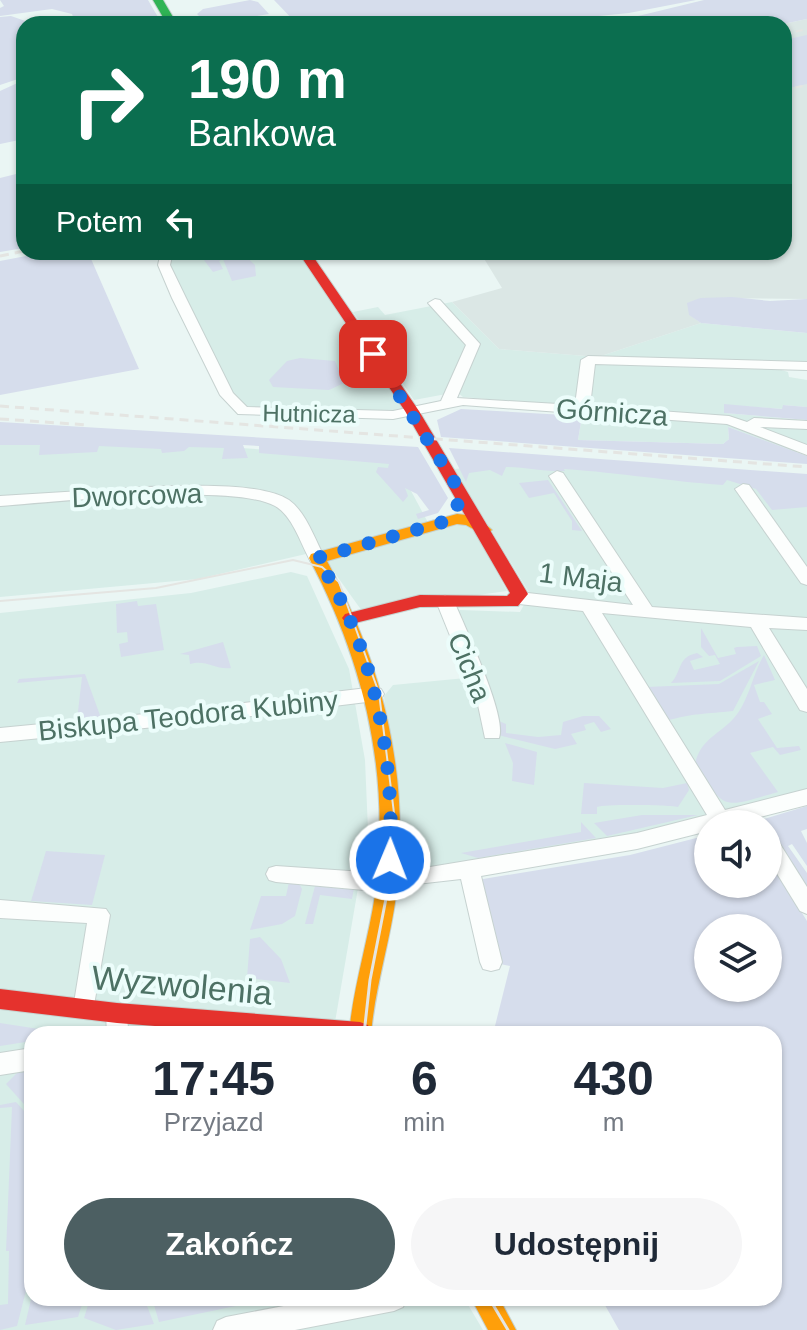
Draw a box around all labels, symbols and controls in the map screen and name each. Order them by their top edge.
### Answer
text: 190 m [188,47,347,110]
icon: right [56,48,160,152]
text: Bankowa [188,113,336,154]
icon: left [159,200,203,244]
text: Potem [56,205,143,238]
pin [339,320,407,388]
icon: arrive [351,332,395,376]
street label: Górnicza [555,393,669,432]
street label: Hutnicza [262,399,357,428]
street label: Dworcowa [71,478,203,513]
street label: 1 Maja [537,557,625,598]
street label: Cicha [442,628,497,707]
street label: Biskupa Teodora Kubiny [37,684,340,747]
map controls [694,810,782,1002]
button: sound [694,810,782,898]
position arrow [348,818,432,902]
button: layers [694,914,782,1002]
street label: Wyzwolenia [90,958,274,1012]
text: 17:45 [152,1052,275,1105]
text: 6 [411,1052,438,1105]
text: 430 [574,1052,654,1105]
text: Przyjazd [164,1107,264,1137]
text: min [403,1107,445,1137]
text: m [603,1107,624,1137]
button: Zakończ [64,1198,395,1290]
button: Udostępnij [411,1198,742,1290]

